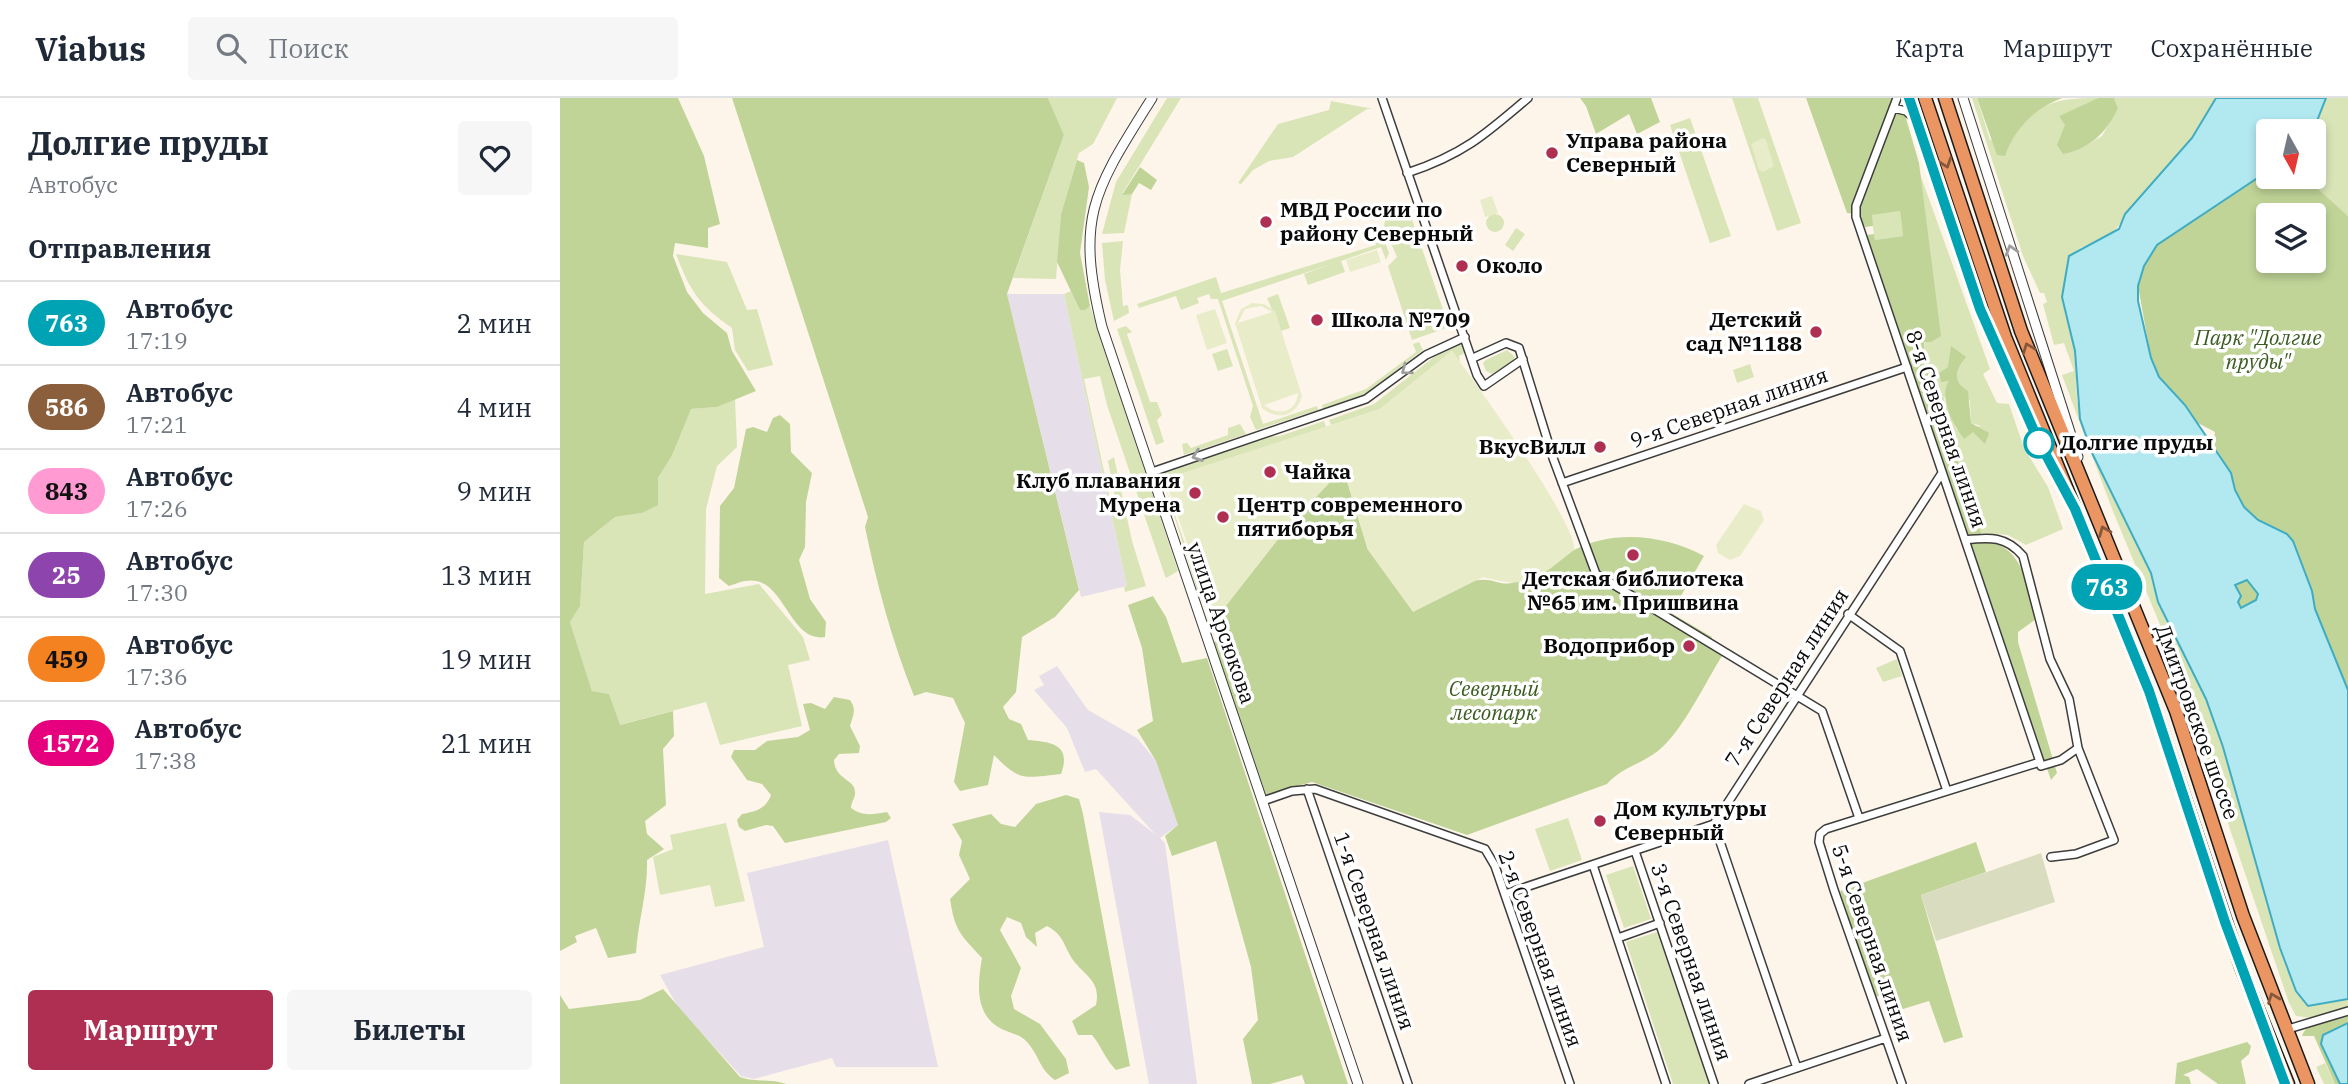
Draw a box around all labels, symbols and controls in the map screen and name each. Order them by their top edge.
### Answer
search box [188,17,678,80]
text: Viabus [35,27,146,70]
icon: search [212,29,250,67]
text: Поиск [268,31,349,65]
text: Карта [1895,32,1965,64]
text: Маршрут [2003,32,2112,64]
text: Сохранённые [2150,32,2313,64]
north arrow [2256,119,2326,189]
map controls [2256,119,2326,273]
text: Долгие пруды [28,121,269,164]
button: heart [458,121,532,195]
place label: Управа района Северный [1566,126,1727,178]
marker: Управа района Северный [1544,145,1560,161]
one-way arrow [1938,156,1952,169]
text: Автобус [28,169,118,199]
place label: МВД России по району Северный [1280,195,1473,247]
button: layers [2256,203,2326,273]
marker: МВД России по району Северный [1258,214,1274,230]
text: Отправления [28,231,211,265]
one-way arrow [2004,245,2019,257]
place label: Около [1476,251,1543,279]
marker: Около [1454,258,1470,274]
text: Автобус [126,291,233,325]
place label: Школа №709 [1331,305,1470,333]
place label: Детский сад №1188 [1686,305,1802,357]
text: 2 мин [456,306,532,340]
text: 763 [45,307,88,339]
marker: Школа №709 [1309,312,1325,328]
park label: Парк "Долгие пруды" [2194,323,2322,375]
marker: Детский сад №1188 [1808,324,1824,340]
text: 17:19 [126,325,188,355]
street label: 8-я Северная линия [1900,326,1994,531]
one-way arrow [2022,343,2036,355]
street label: 9-я Северная линия [1626,360,1831,454]
one-way arrow [1401,362,1414,375]
text: Автобус [126,375,233,409]
text: 4 мин [456,390,532,424]
text: 586 [45,391,88,423]
text: 17:21 [126,409,188,439]
marker: Долгие пруды [2024,428,2054,458]
place label: Долгие пруды [2060,428,2213,456]
place label: ВкусВилл [1479,432,1586,460]
marker: ВкусВилл [1592,439,1608,455]
one-way arrow [1192,448,1204,462]
place label: Чайка [1284,457,1351,485]
text: Автобус [126,459,233,493]
marker: Чайка [1262,464,1278,480]
place label: Клуб плавания Мурена [1016,466,1181,518]
text: 9 мин [456,474,532,508]
text: 843 [45,475,88,507]
marker: Клуб плавания Мурена [1187,485,1203,501]
place label: Центр современного пятиборья [1237,490,1463,542]
text: 17:26 [126,493,188,523]
marker: Центр современного пятиборья [1215,509,1231,525]
one-way arrow [2098,526,2112,539]
street label: улица Арсюкова [1181,538,1263,707]
text: Автобус [126,543,233,577]
marker: Детская библиотека №65 им. Пришвина [1625,547,1641,563]
text: 13 мин [441,558,532,592]
text: 25 [52,559,81,591]
place label: Детская библиотека №65 им. Пришвина [1522,564,1744,616]
line badge: 763 [2067,564,2147,610]
text: 763 [2085,571,2129,603]
text: 17:30 [126,577,188,607]
street label: 7-я Северная линия [1718,583,1854,772]
street label: Дмитровское шоссе [2150,620,2246,823]
text: Автобус [126,627,233,661]
place label: Водоприбор [1543,631,1675,659]
marker: Водоприбор [1681,638,1697,654]
text: 19 мин [441,642,532,676]
text: 459 [45,643,88,675]
text: 17:36 [126,661,188,691]
park label: Северный лесопарк [1449,674,1539,726]
text: Автобус [135,711,242,745]
text: 21 мин [441,726,532,760]
text: 1572 [42,727,100,759]
text: 17:38 [135,745,196,775]
place label: Дом культуры Северный [1614,794,1767,846]
marker: Дом культуры Северный [1592,813,1608,829]
street label: 1-я Северная линия [1328,828,1422,1033]
street label: 5-я Северная линия [1826,840,1920,1045]
street label: 2-я Северная линия [1492,846,1590,1051]
street label: 3-я Северная линия [1645,859,1739,1064]
button: Маршрут [28,990,273,1070]
button: Билеты [287,990,532,1070]
one-way arrow [2267,993,2281,1005]

